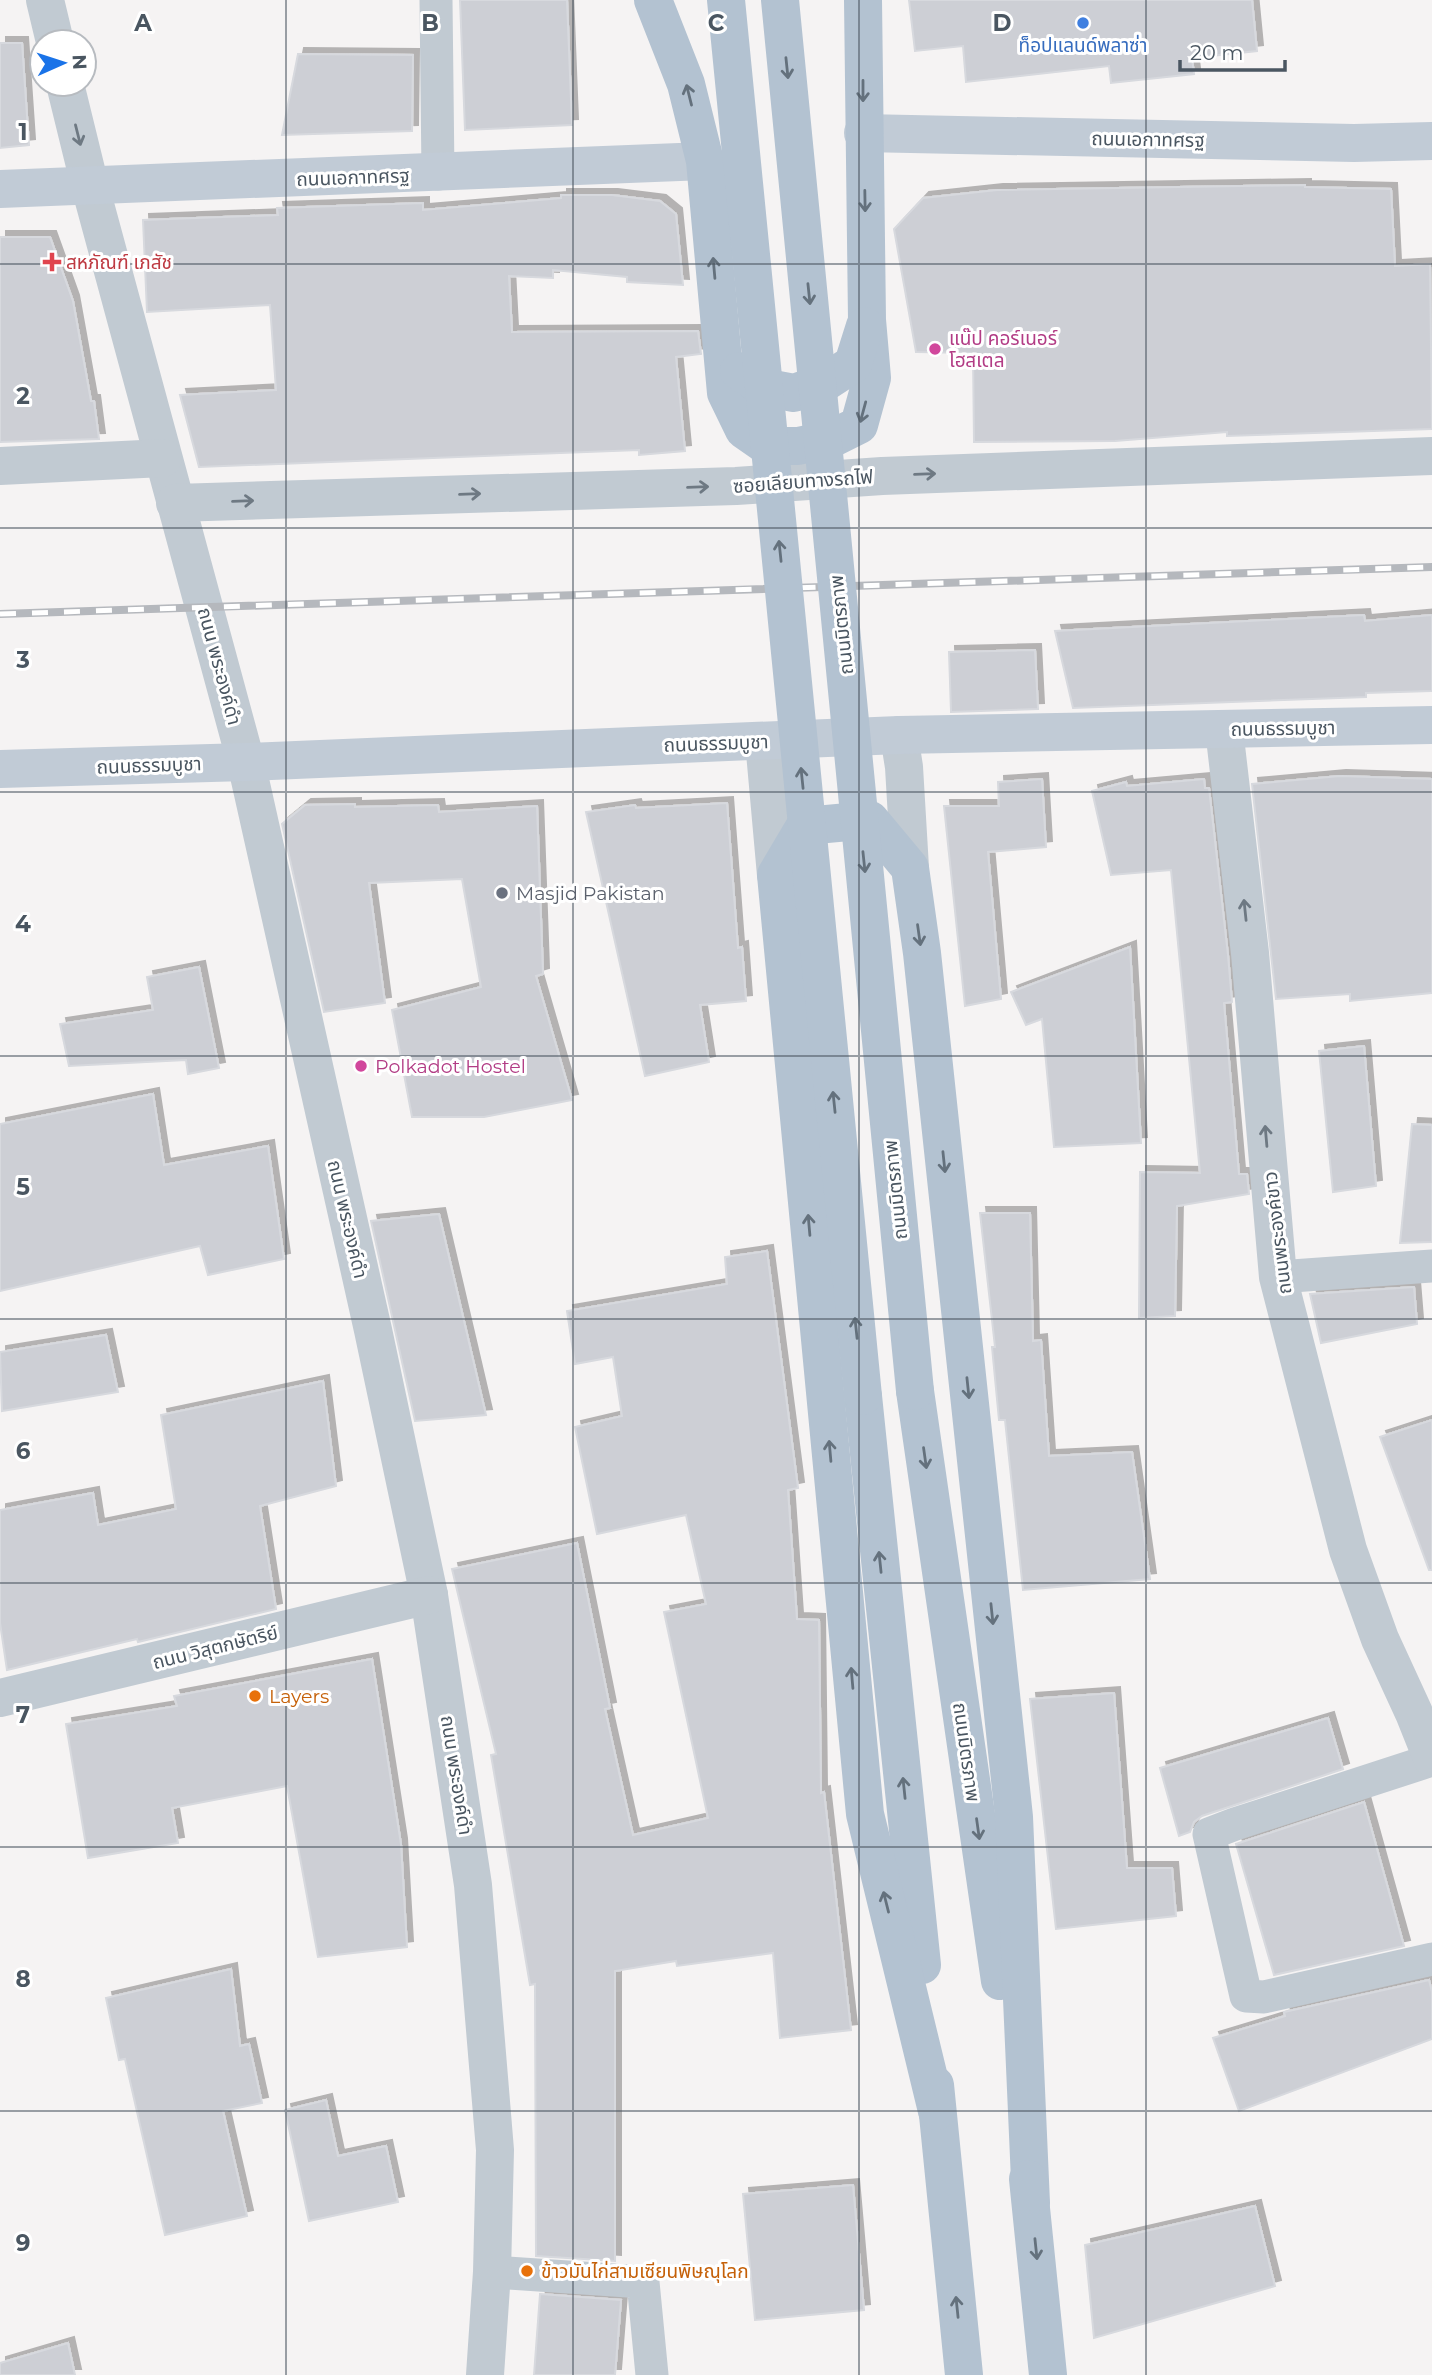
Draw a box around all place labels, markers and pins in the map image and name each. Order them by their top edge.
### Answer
marker: ท็อปแลนด์พลาซ่า [1075,15,1091,31]
place label: ท็อปแลนด์พลาซ่า [1019,34,1147,57]
place label: สหภัณฑ์ เภสัช [66,251,172,274]
marker: สหภัณฑ์ เภสัช [44,254,60,270]
place label: แน๊ป คอร์เนอร์ โฮสเตล [949,327,1058,372]
marker: แน๊ป คอร์เนอร์ โฮสเตล [927,341,943,357]
place label: Masjid Pakistan [516,882,665,905]
marker: Masjid Pakistan [494,885,510,901]
place label: Polkadot Hostel [375,1055,526,1078]
marker: Polkadot Hostel [353,1058,369,1074]
place label: Layers [269,1685,329,1708]
marker: Layers [247,1688,263,1704]
place label: ข้าวมันไก่สามเซียนพิษณุโลก [541,2260,749,2283]
marker: ข้าวมันไก่สามเซียนพิษณุโลก [519,2263,535,2279]

